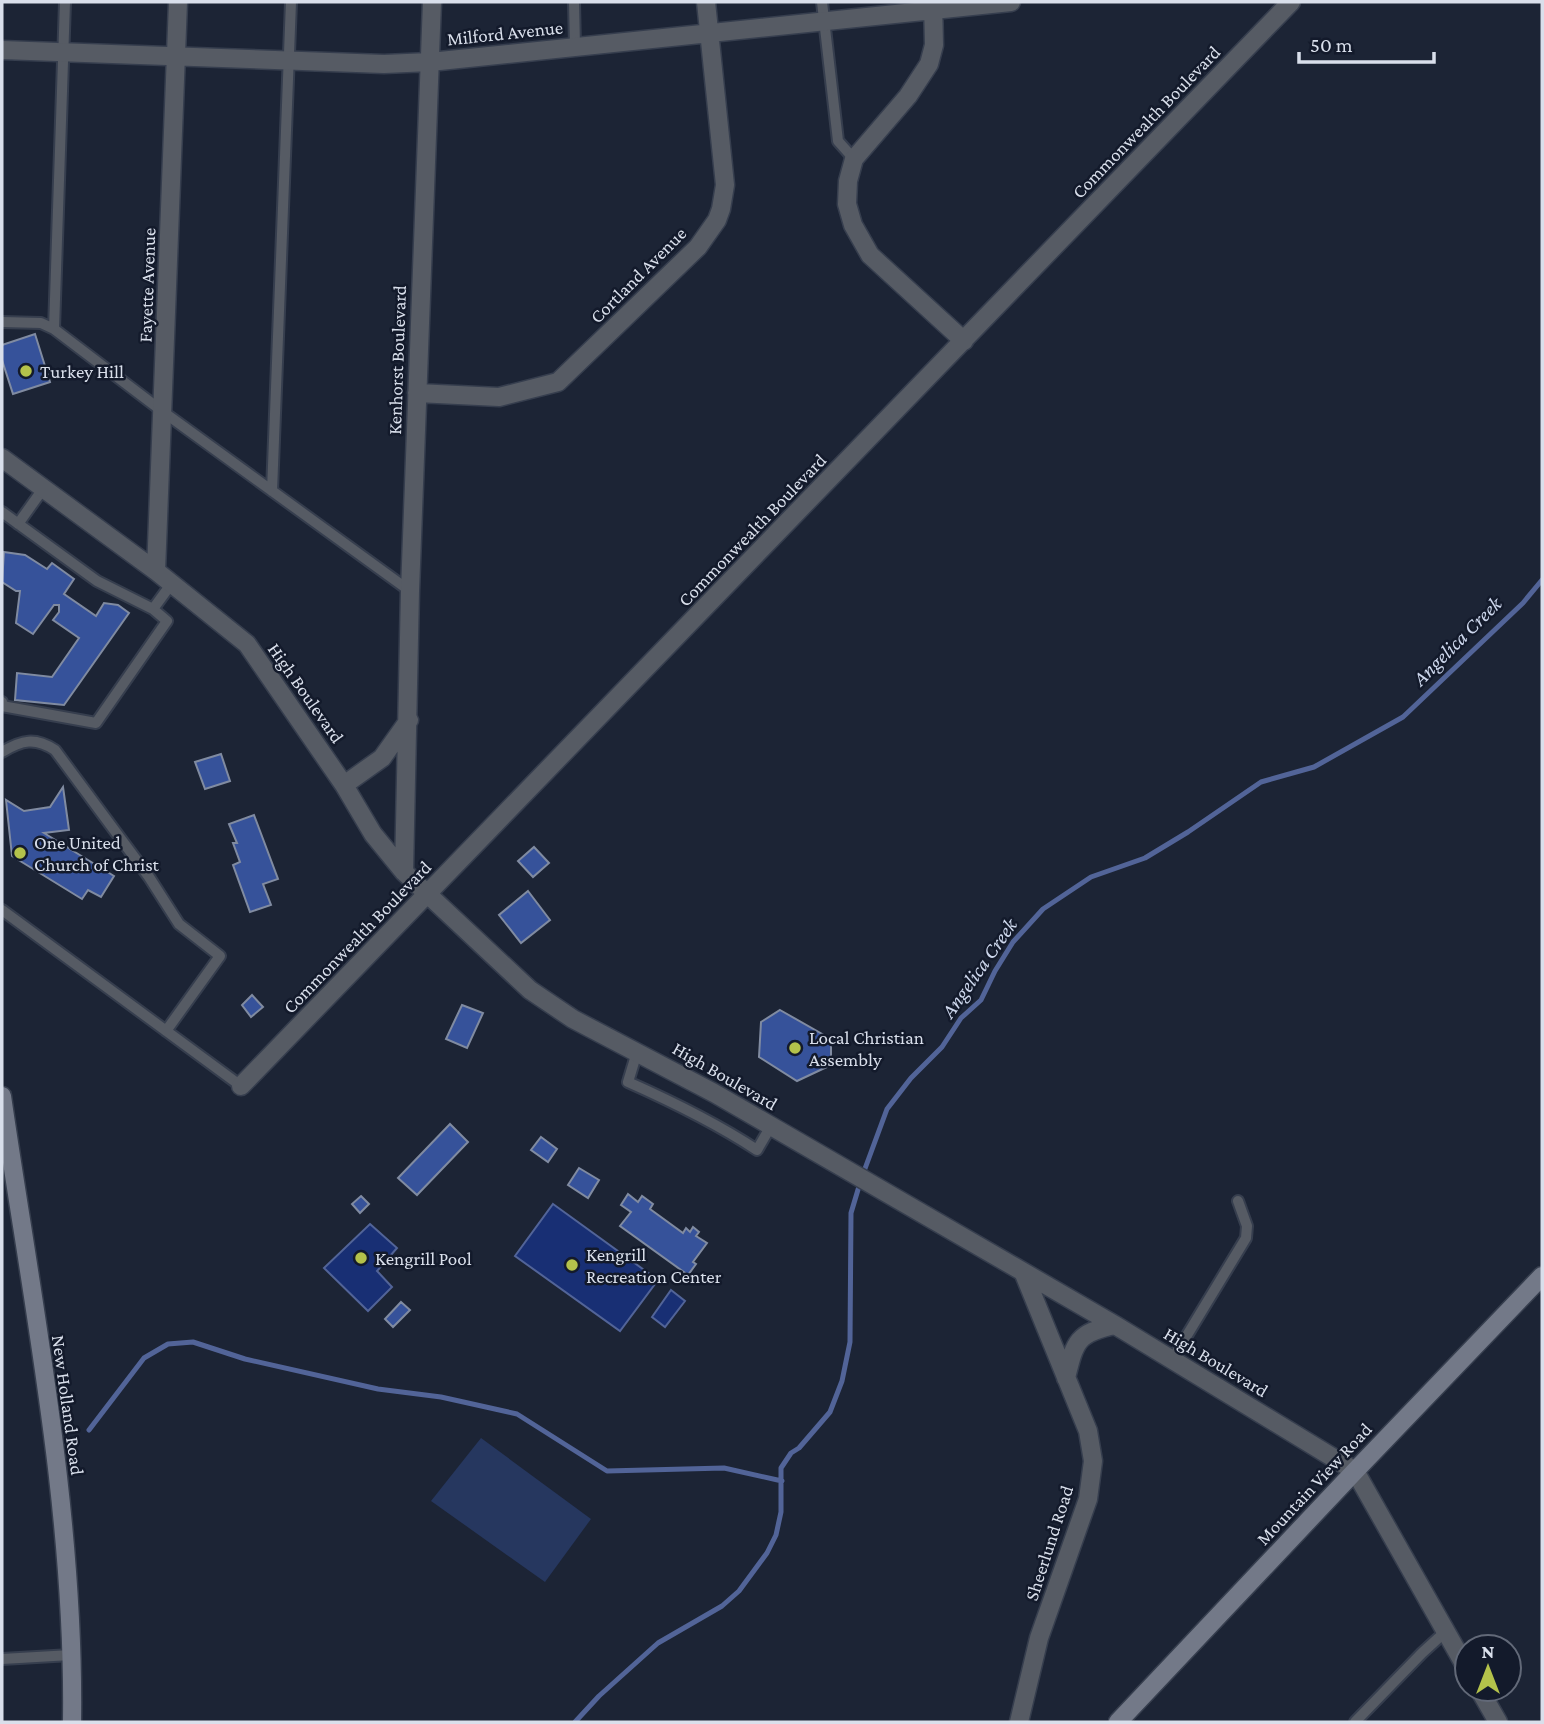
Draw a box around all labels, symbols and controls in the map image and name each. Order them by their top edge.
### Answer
street label: Milford Avenue [446,16,564,50]
scale bar [1299,21,1434,65]
text: 50 m [1310,33,1353,57]
street label: Commonwealth Boulevard [1068,41,1224,203]
street label: Cortland Avenue [586,223,690,327]
street label: Fayette Avenue [135,227,159,343]
street label: Kenhorst Boulevard [384,285,410,435]
place label: Turkey Hill [40,361,124,382]
marker: Turkey Hill [18,363,34,379]
street label: Commonwealth Boulevard [674,449,830,611]
water label: Angelica Creek [1407,591,1507,691]
street label: High Boulevard [264,639,348,747]
place label: One United Church of Christ [34,832,160,875]
marker: One United Church of Christ [12,845,28,861]
street label: Commonwealth Boulevard [279,856,435,1018]
water label: Angelica Creek [935,913,1023,1023]
place label: Local Christian Assembly [809,1027,924,1070]
street label: High Boulevard [669,1038,781,1114]
marker: Local Christian Assembly [787,1040,803,1056]
place label: Kengrill Recreation Center [586,1244,722,1287]
place label: Kengrill Pool [375,1248,472,1269]
marker: Kengrill Pool [353,1250,369,1266]
marker: Kengrill Recreation Center [564,1257,580,1273]
street label: High Boulevard [1160,1323,1272,1401]
street label: New Holland Road [48,1334,88,1476]
street label: Mountain View Road [1252,1419,1376,1549]
street label: Sheerlund Road [1021,1483,1077,1603]
north arrow [1453,1633,1523,1703]
text: N [1482,1641,1495,1662]

